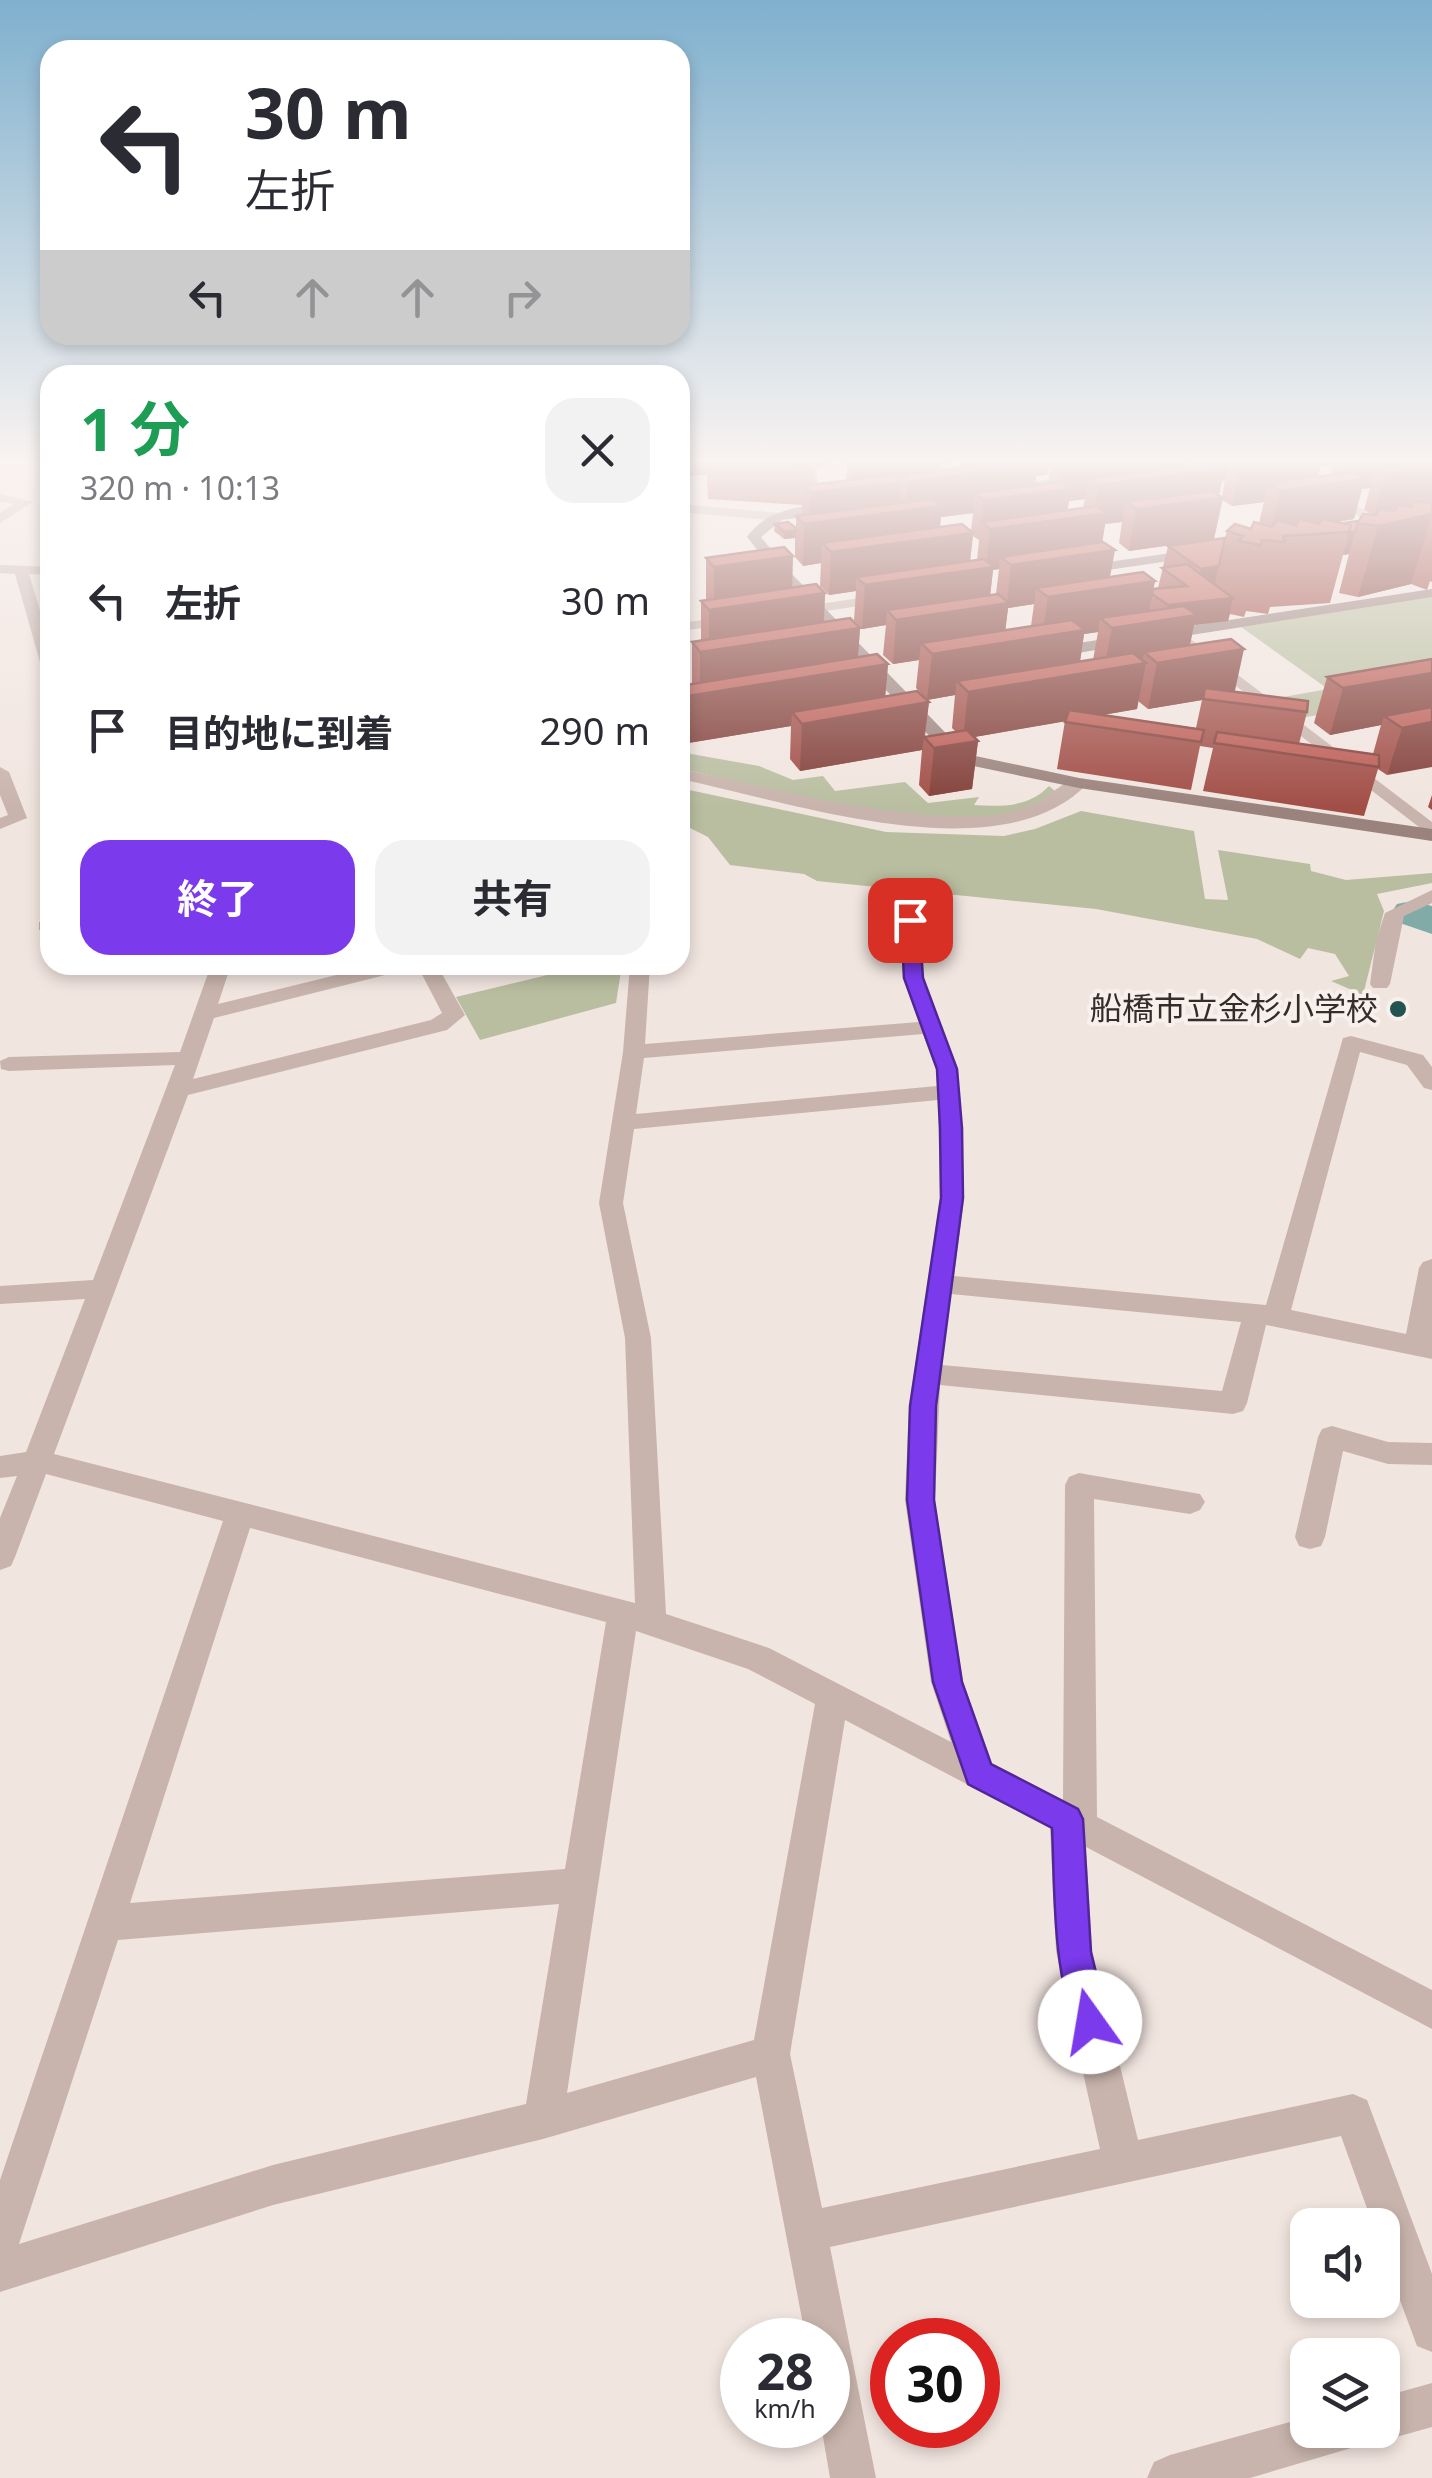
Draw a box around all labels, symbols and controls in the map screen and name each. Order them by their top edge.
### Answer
text: 30 m [245,64,412,160]
icon: left [80,80,210,210]
text: 左折 [245,159,335,220]
icon: left [180,270,235,325]
icon: ahead [285,270,340,325]
icon: ahead [390,270,445,325]
icon: right [495,270,550,325]
text: 1 分 [80,387,190,469]
button: close [545,398,650,503]
text: 320 m · 10:13 [80,466,280,509]
icon: left [80,573,135,628]
text: 30 m [561,574,650,626]
text: 左折 [165,576,241,628]
icon: arrive [80,703,135,758]
text: 290 m [539,704,650,756]
text: 目的地に到着 [165,706,393,758]
button: 終了 [80,840,355,955]
button: 共有 [375,840,650,955]
pin [868,878,953,963]
icon: arrive [883,893,938,948]
place label: 船橋市立金杉小学校 [1090,986,1378,1029]
marker: 船橋市立金杉小学校 [1387,998,1409,1020]
position arrow [1038,1970,1142,2074]
map controls [1290,2208,1400,2448]
button: sound [1290,2208,1400,2318]
speed limit sign: 30 [870,2318,1000,2448]
text: 28 [756,2337,814,2405]
button: layers [1290,2338,1400,2448]
text: km/h [754,2391,816,2425]

